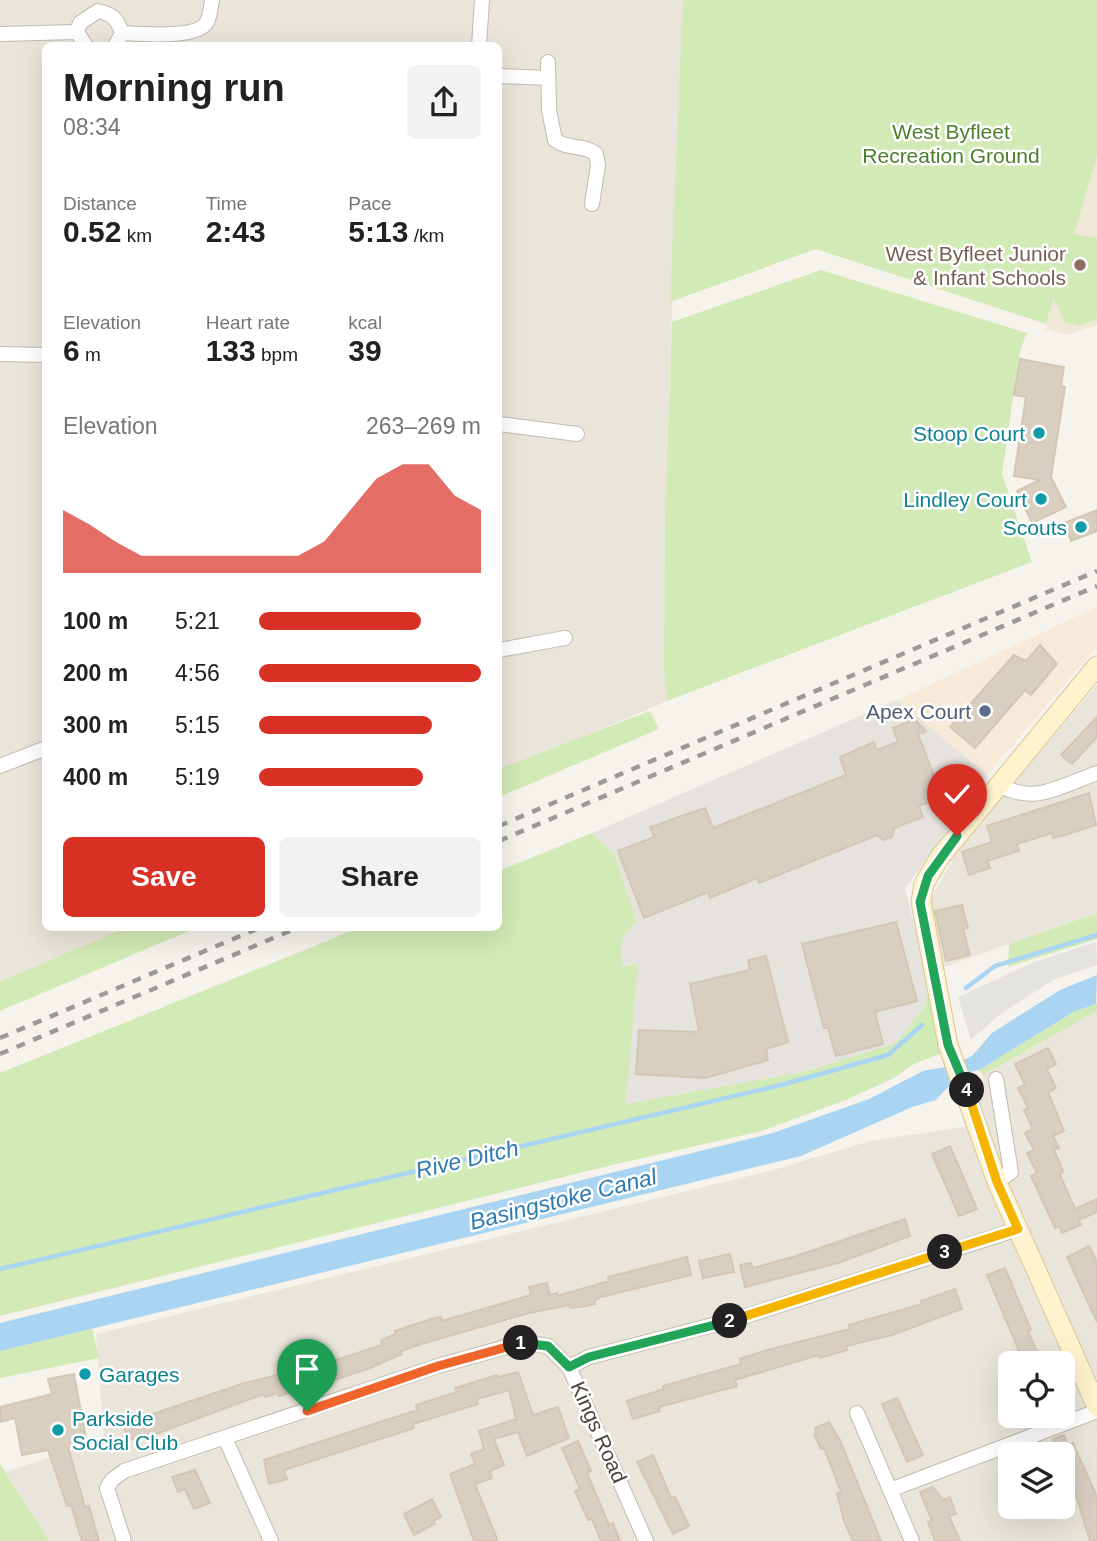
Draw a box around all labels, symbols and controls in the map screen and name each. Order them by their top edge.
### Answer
button: share [407,65,481,139]
text: Morning run [63,67,285,109]
text: 08:34 [63,114,121,140]
park label: West Byfleet Recreation Ground [862,120,1040,167]
text: Distance [63,193,137,214]
text: Time [206,193,247,214]
text: Pace [348,193,392,214]
text: 0.52 [63,215,121,248]
text: 2:43 [206,215,266,248]
text: 5:13 [348,215,408,248]
text: km [121,225,152,246]
text: /km [408,225,444,246]
place label: West Byfleet Junior & Infant Schools [885,242,1066,289]
marker: West Byfleet Junior & Infant Schools [1072,257,1088,273]
text: Elevation [63,312,141,333]
text: Heart rate [206,312,290,333]
text: kcal [348,312,382,333]
text: 6 [63,334,80,367]
text: 133 [206,334,256,367]
text: 39 [348,334,382,367]
text: m [80,344,101,365]
text: bpm [256,344,298,365]
text: Elevation [63,413,158,439]
text: 263–269 m [366,413,481,439]
place label: Stoop Court [913,422,1025,445]
marker: Stoop Court [1031,425,1047,441]
place label: Lindley Court [903,488,1027,511]
marker: Lindley Court [1033,491,1049,507]
place label: Scouts [1003,516,1067,539]
marker: Scouts [1073,519,1089,535]
text: 100 m [63,608,128,634]
text: 5:21 [175,608,220,634]
text: 200 m [63,660,128,686]
text: 4:56 [175,660,220,686]
place label: Apex Court [866,700,971,723]
marker: Apex Court [977,703,993,719]
text: 300 m [63,712,128,738]
text: 5:15 [175,712,220,738]
text: 400 m [63,764,128,790]
text: 5:19 [175,764,220,790]
pin [927,764,987,836]
icon: check [938,775,976,813]
button: Save [63,837,265,917]
button: Share [279,837,481,917]
pin: 4 [950,1072,984,1108]
text: 4 [961,1079,972,1100]
water label: Rive Ditch [413,1135,521,1183]
water label: Basingstoke Canal [467,1163,660,1235]
pin: 3 [928,1234,962,1270]
text: 3 [939,1241,950,1262]
pin: 2 [712,1304,748,1338]
text: 2 [724,1310,735,1331]
pin: 1 [504,1326,538,1360]
text: 1 [515,1332,526,1353]
pin [277,1339,337,1411]
icon: arrive [288,1350,326,1388]
map controls [998,1351,1075,1519]
button: locate [998,1351,1075,1428]
place label: Garages [99,1363,180,1386]
marker: Garages [77,1366,93,1382]
street label: Kings Road [566,1378,632,1486]
place label: Parkside Social Club [72,1407,178,1454]
marker: Parkside Social Club [50,1422,66,1438]
button: layers [998,1442,1075,1519]

